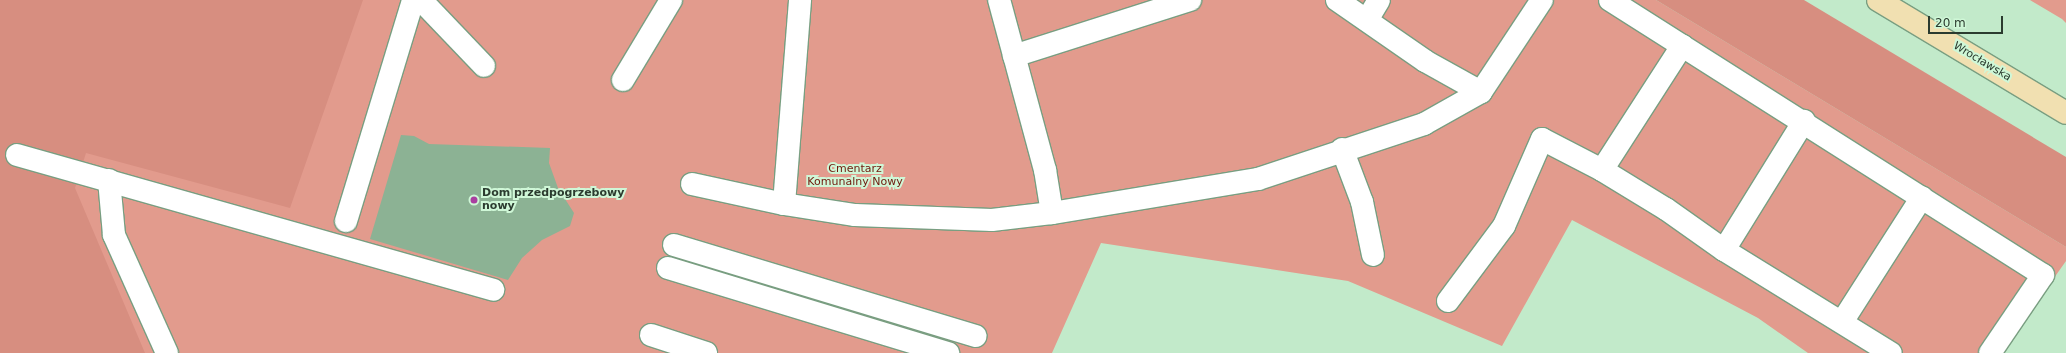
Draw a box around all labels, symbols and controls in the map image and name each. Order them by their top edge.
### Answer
scale bar [1930,8,2005,34]
text: 20 m [1935,16,1966,30]
street label: Wrocławska [1951,40,2013,84]
park label: Cmentarz Komunalny Nowy [807,163,903,189]
place label: Dom przedpogrzebowy nowy [482,187,624,213]
marker: Dom przedpogrzebowy nowy [469,195,479,205]

